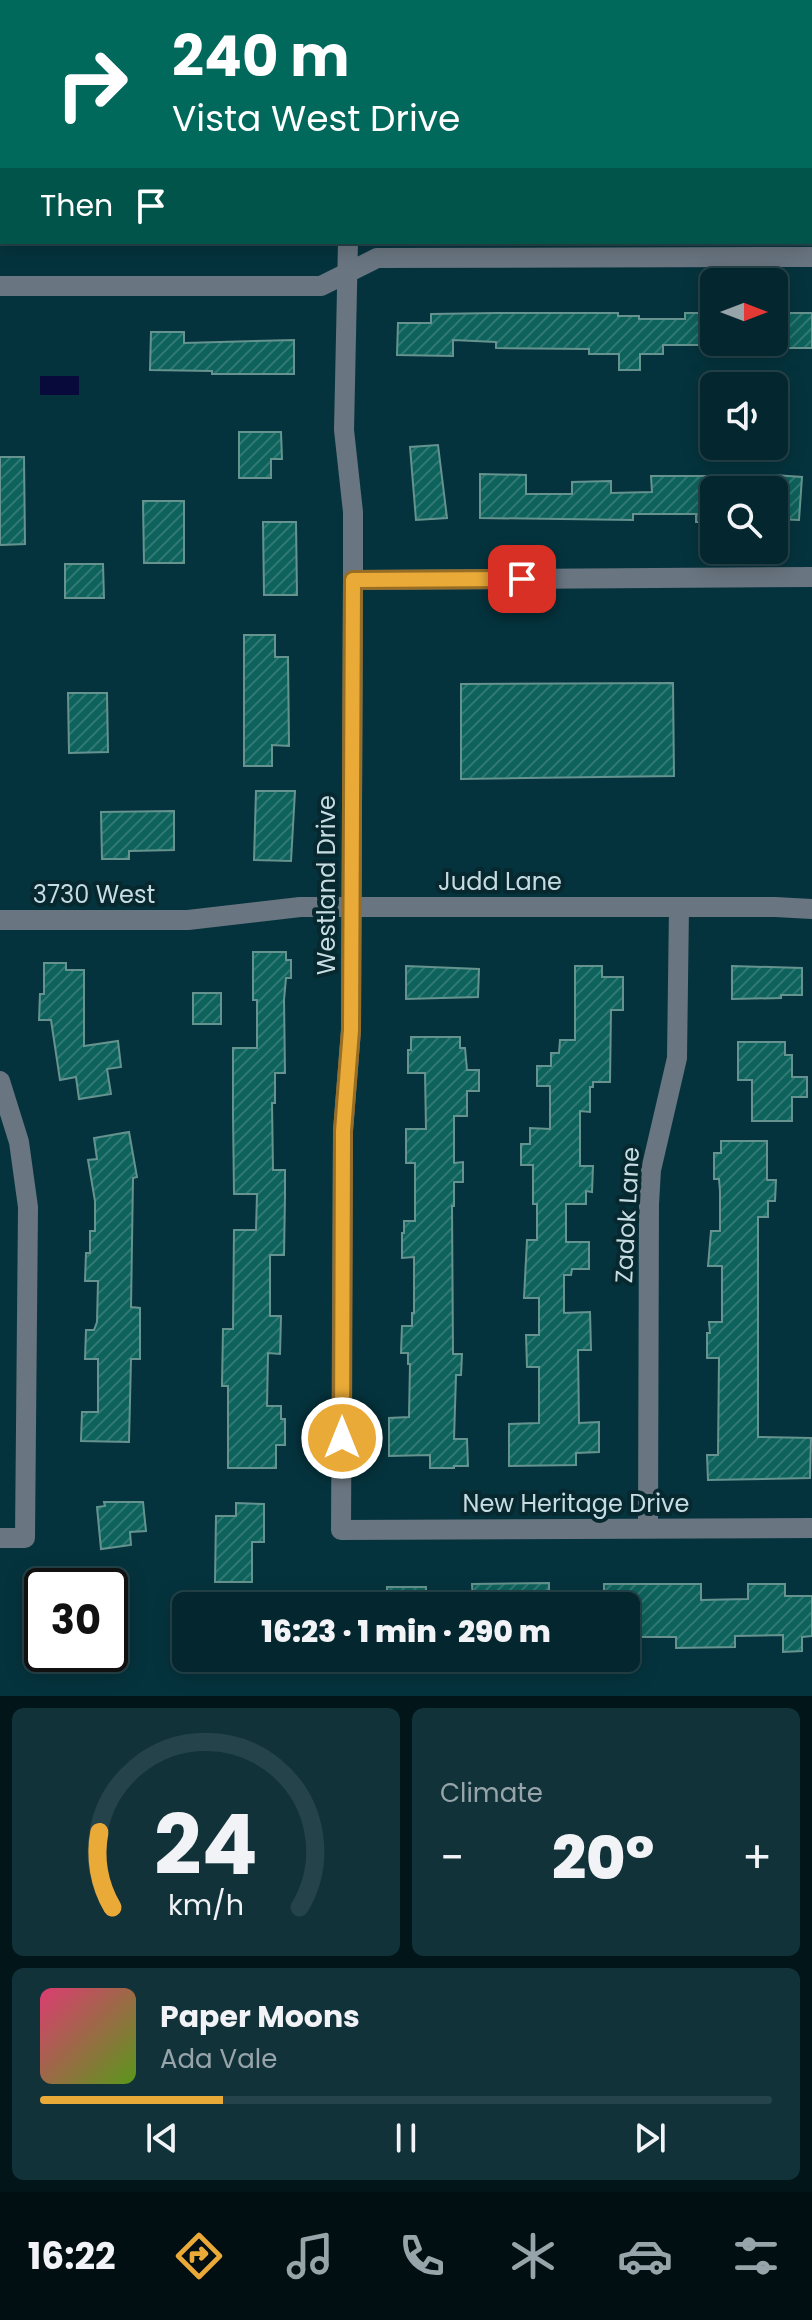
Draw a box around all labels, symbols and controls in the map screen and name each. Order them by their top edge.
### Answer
text: 240 m [172,17,350,96]
icon: right [40,32,144,136]
text: Vista West Drive [172,93,460,144]
text: Then [40,184,113,227]
icon: arrive [129,184,173,228]
north arrow [700,268,788,356]
map controls [700,268,788,564]
button: sound [700,372,788,460]
button: search [700,476,788,564]
pin [488,545,556,613]
icon: arrive [500,557,544,601]
street label: Westland Drive [310,795,343,975]
street label: Judd Lane [438,865,562,898]
street label: 3730 West [33,878,155,911]
street label: Zadok Lane [607,1146,647,1284]
position arrow [300,1396,384,1480]
street label: New Heritage Drive [463,1487,689,1520]
speed limit sign: 30 [24,1568,128,1672]
text: 16:23 · 1 min · 290 m [261,1610,551,1653]
text: Climate [440,1775,543,1811]
text: 24 [154,1787,258,1903]
text: 20° [552,1816,654,1900]
text: − [440,1827,464,1888]
text: + [742,1827,772,1888]
text: km/h [168,1885,244,1925]
text: Paper Moons [160,1995,360,2038]
text: Ada Vale [160,2041,277,2077]
icon: previous [140,2116,184,2160]
icon: pause [384,2116,428,2160]
icon: next [628,2116,672,2160]
icon: directions [171,2228,227,2284]
icon: music [282,2228,338,2284]
icon: phone [394,2228,450,2284]
icon: climate [505,2228,561,2284]
icon: car [617,2228,673,2284]
icon: filters [728,2228,784,2284]
text: 16:22 [28,2231,116,2282]

